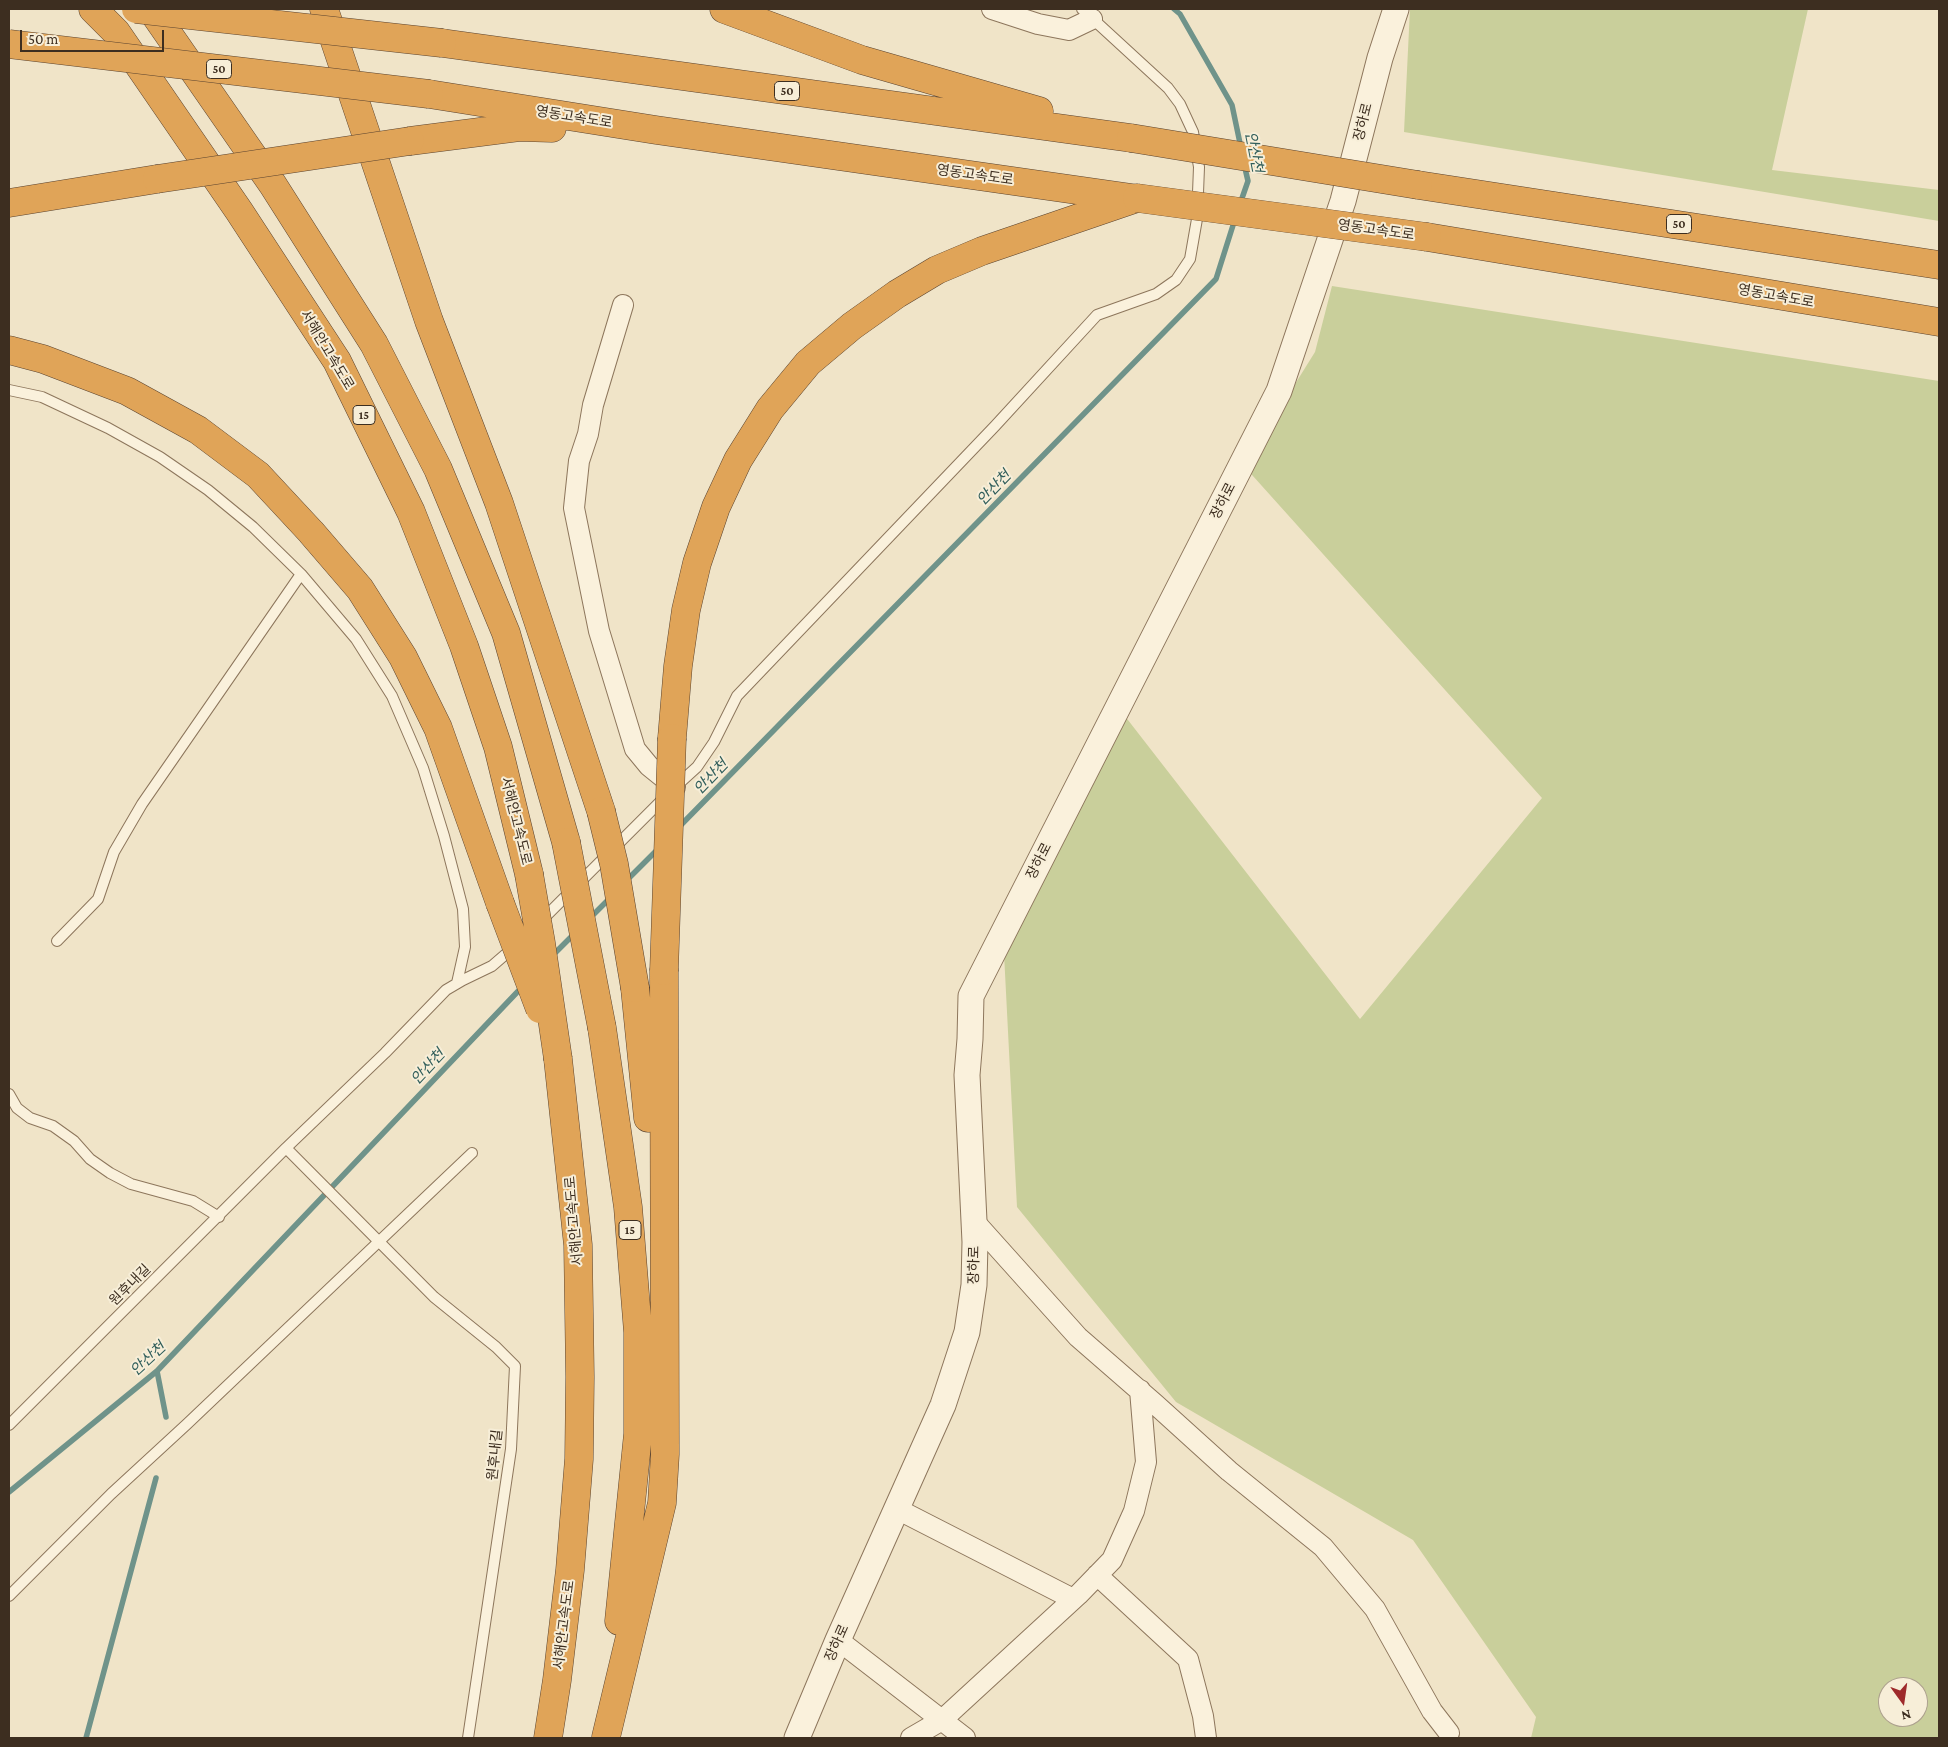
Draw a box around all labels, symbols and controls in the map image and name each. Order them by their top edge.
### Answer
scale bar [22,20,166,52]
text: 50 m [28,31,58,47]
road number: 50 [206,60,232,78]
road number: 50 [774,82,800,100]
street label: 장하로 [1350,101,1376,143]
street label: 영동고속도로 [535,103,613,131]
water label: 안산천 [1241,130,1267,174]
street label: 영동고속도로 [936,161,1014,189]
road number: 50 [1666,214,1692,233]
street label: 영동고속도로 [1337,216,1415,244]
street label: 영동고속도로 [1736,281,1816,311]
street label: 서해안고속도로 [297,307,357,393]
road number: 15 [353,406,375,424]
water label: 안산천 [973,467,1015,509]
street label: 장하로 [1207,480,1239,522]
water label: 안산천 [690,756,732,798]
street label: 서해안고속도로 [497,775,535,867]
street label: 장하로 [1023,840,1055,882]
water label: 안산천 [407,1046,449,1088]
street label: 서해안고속도로 [562,1175,586,1267]
road number: 15 [619,1220,641,1240]
street label: 장하로 [965,1246,983,1284]
street label: 원후내길 [106,1261,154,1309]
water label: 안산천 [127,1338,169,1380]
street label: 원후내길 [484,1429,506,1481]
street label: 서해안고속도로 [550,1579,578,1671]
street label: 장하로 [821,1622,853,1664]
north arrow [1878,1677,1928,1727]
text: N [1900,1707,1913,1724]

